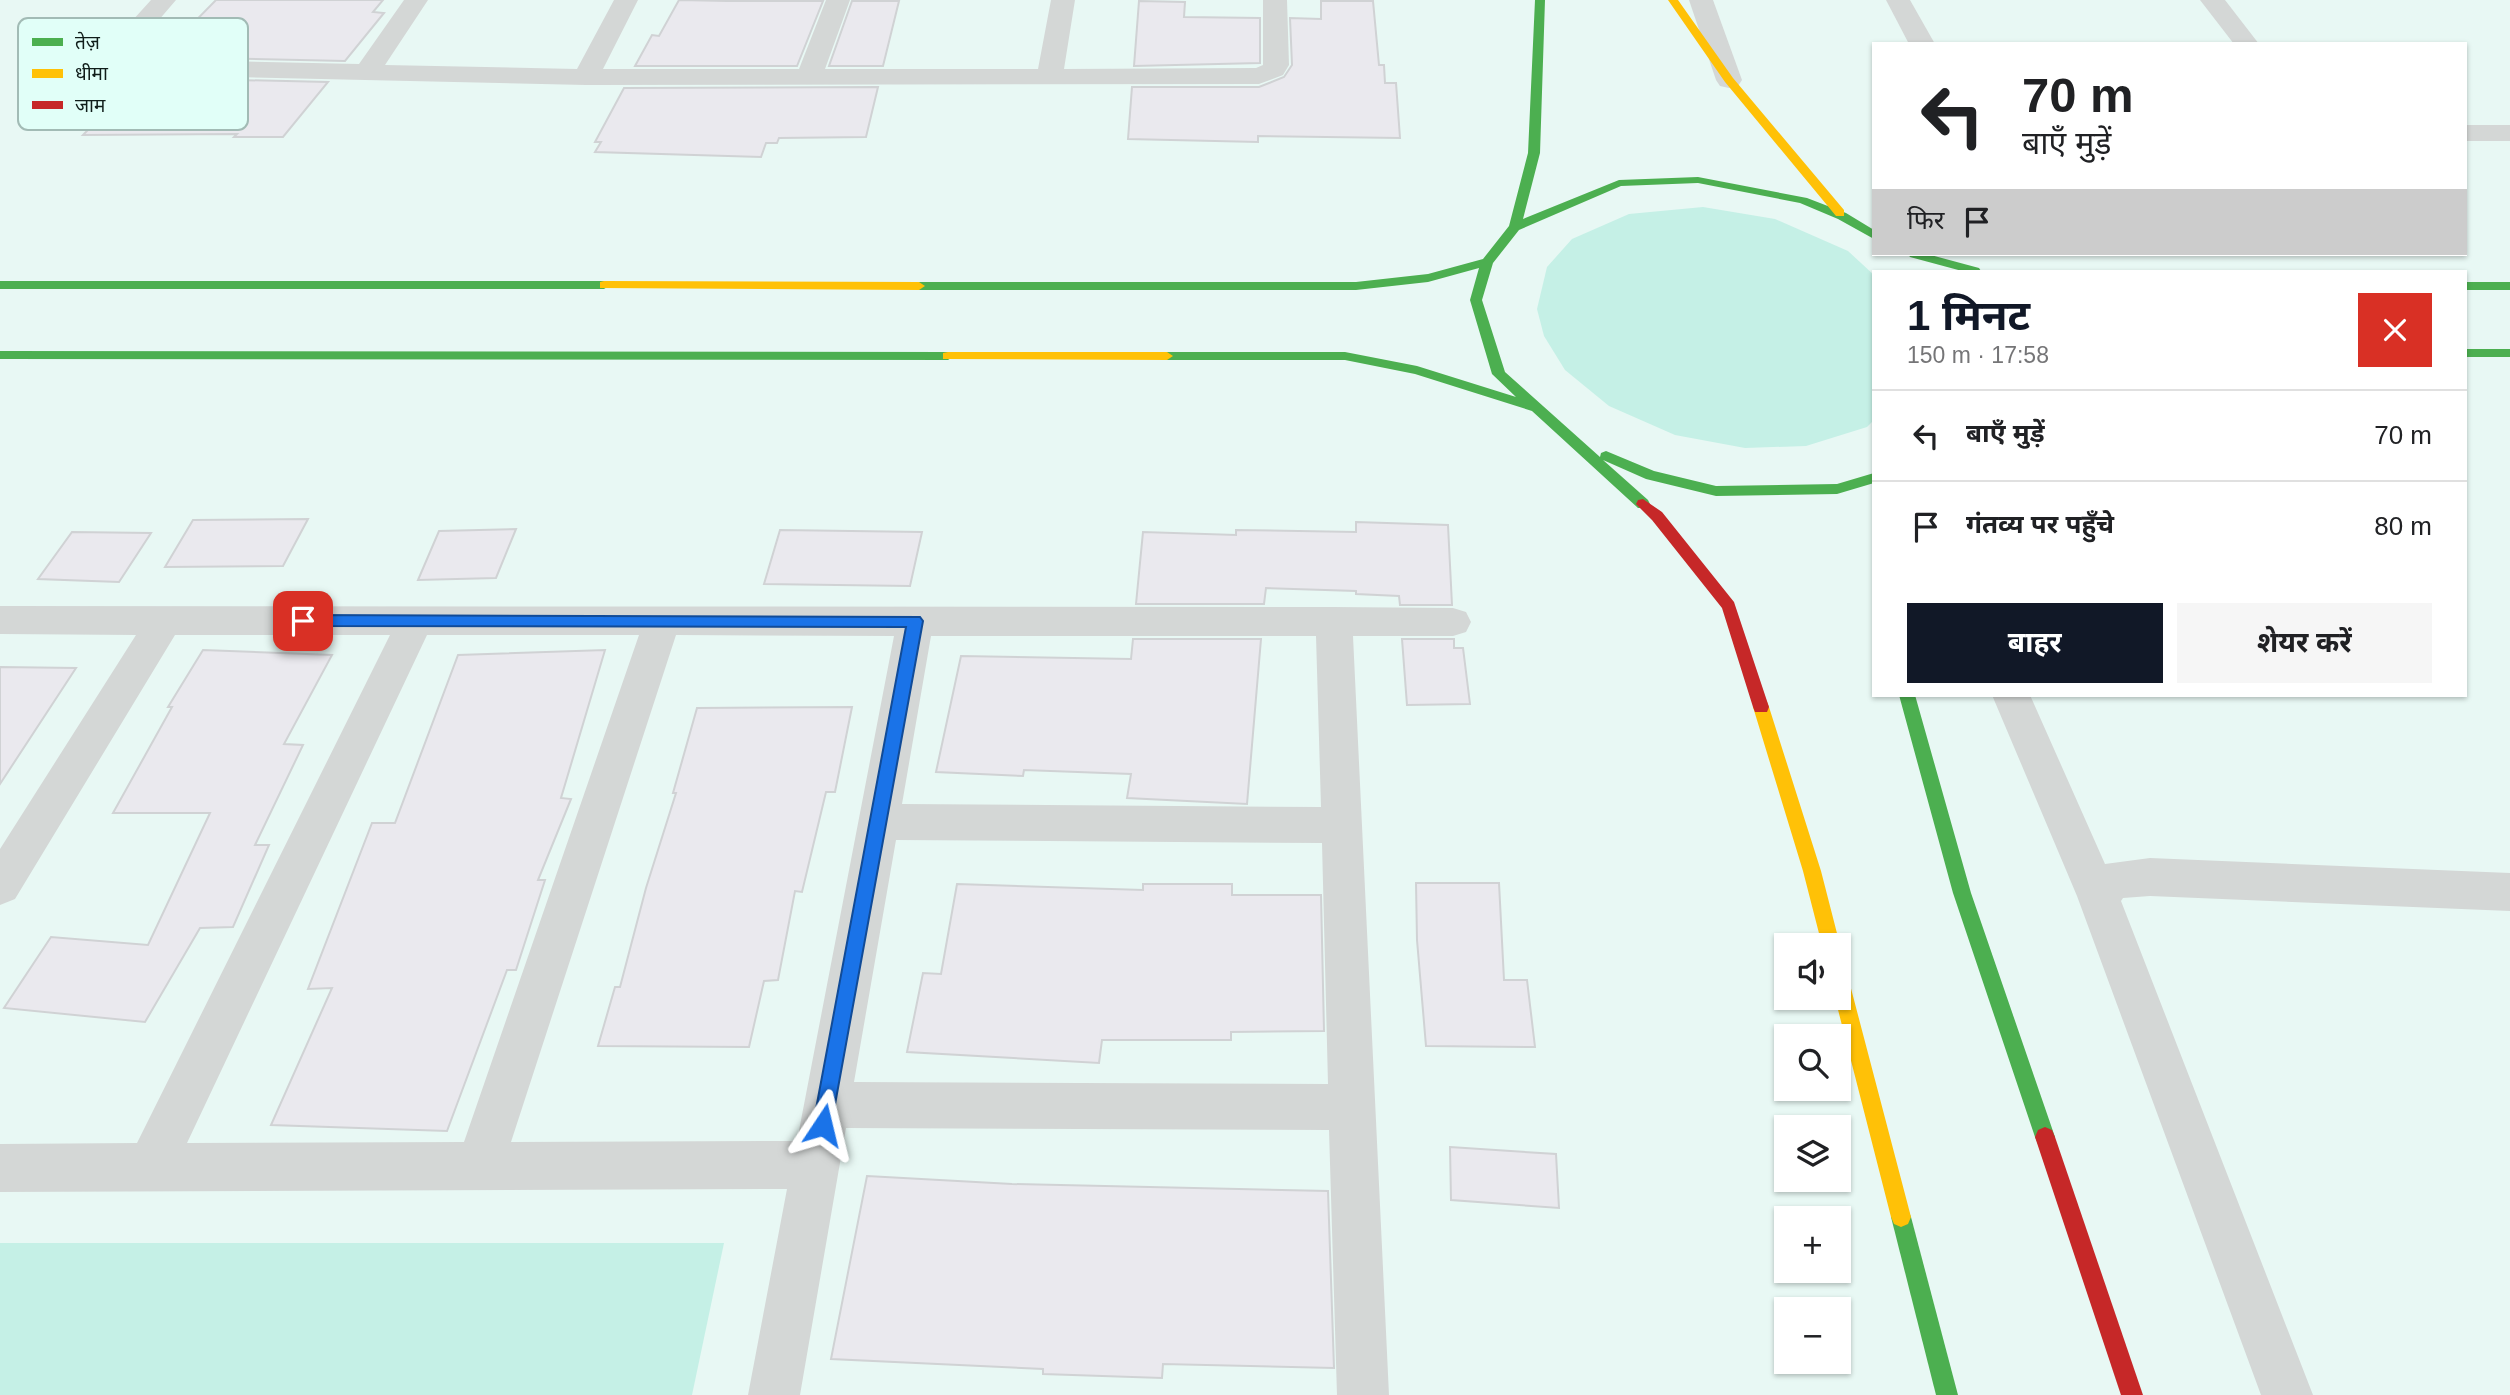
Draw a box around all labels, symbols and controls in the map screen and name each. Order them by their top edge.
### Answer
legend [18,18,248,130]
text: तेज़ [75,31,101,53]
text: धीमा [75,63,109,84]
text: 70 m [2022,68,2134,122]
icon: left [1907,70,1998,161]
text: जाम [75,95,106,116]
text: बाएँ मुड़ें [2022,125,2111,161]
icon: arrive [1958,203,1996,241]
text: फिर [1907,205,1944,235]
text: 1 मिनट [1907,292,2030,339]
button: close [2358,293,2432,367]
text: 150 m · 17:58 [1907,342,2049,368]
icon: left [1907,417,1945,455]
text: बाएँ मुड़ें [1966,418,2045,448]
text: 70 m [2374,420,2432,450]
icon: arrive [1907,508,1945,546]
text: गंतव्य पर पहुँचे [1966,509,2114,539]
text: 80 m [2374,511,2432,541]
pin [273,591,333,651]
icon: arrive [284,602,322,640]
button: बाहर [1907,603,2163,683]
button: शेयर करें [2177,603,2432,683]
map controls [1774,933,1851,1374]
button: sound [1774,933,1851,1010]
button: search [1774,1024,1851,1101]
position arrow [786,1088,860,1162]
button: layers [1774,1115,1851,1192]
button: + [1774,1206,1851,1283]
button: − [1774,1297,1851,1374]

